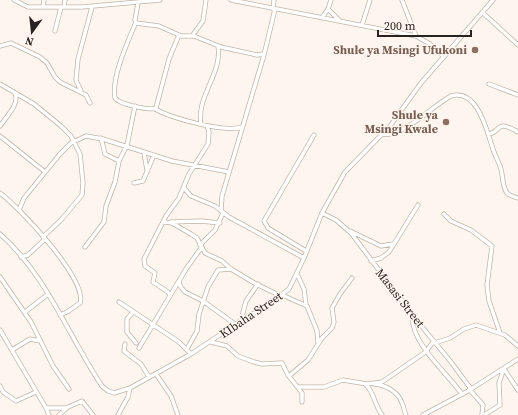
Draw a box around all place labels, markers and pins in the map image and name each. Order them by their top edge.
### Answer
place label: Shule ya Msingi Ufukoni [333,42,467,58]
marker: Shule ya Msingi Ufukoni [470,45,480,55]
place label: Shule ya Msingi Kwale [365,107,439,137]
marker: Shule ya Msingi Kwale [441,117,451,127]

